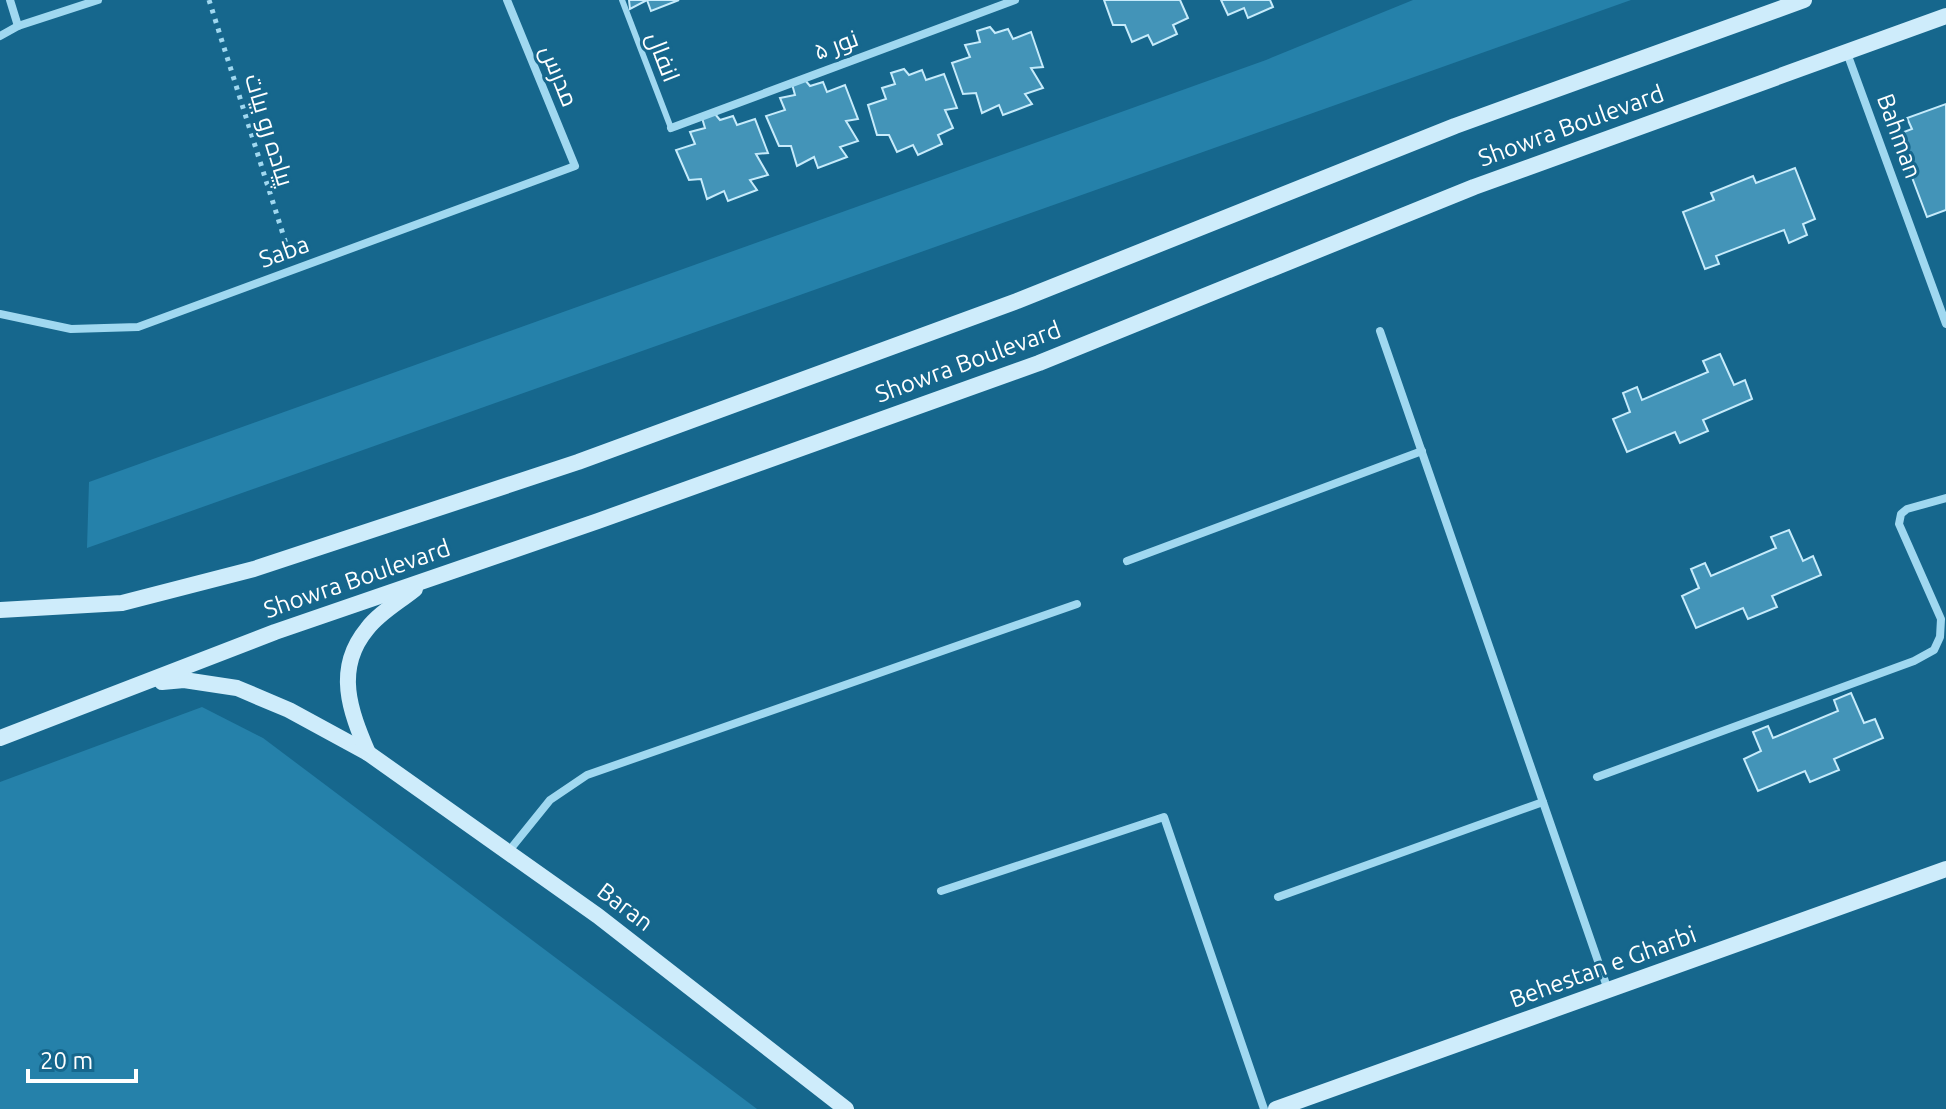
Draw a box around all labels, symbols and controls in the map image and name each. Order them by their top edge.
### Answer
street label: نور ۵ [810,24,862,65]
street label: انفال [641,28,685,86]
street label: مدرس [534,41,584,111]
street label: پیاده رو بیات [237,70,300,191]
street label: Showra Boulevard [1474,79,1667,172]
street label: Bahman [1872,90,1927,182]
street label: Saba [255,230,313,273]
street label: Showra Boulevard [871,315,1064,408]
street label: Showra Boulevard [260,534,454,623]
street label: ‌‌Baran [592,877,658,936]
street label: Behestan e Gharbi [1506,920,1700,1013]
scale bar [28,1033,136,1083]
text: 20 m [40,1047,93,1074]

